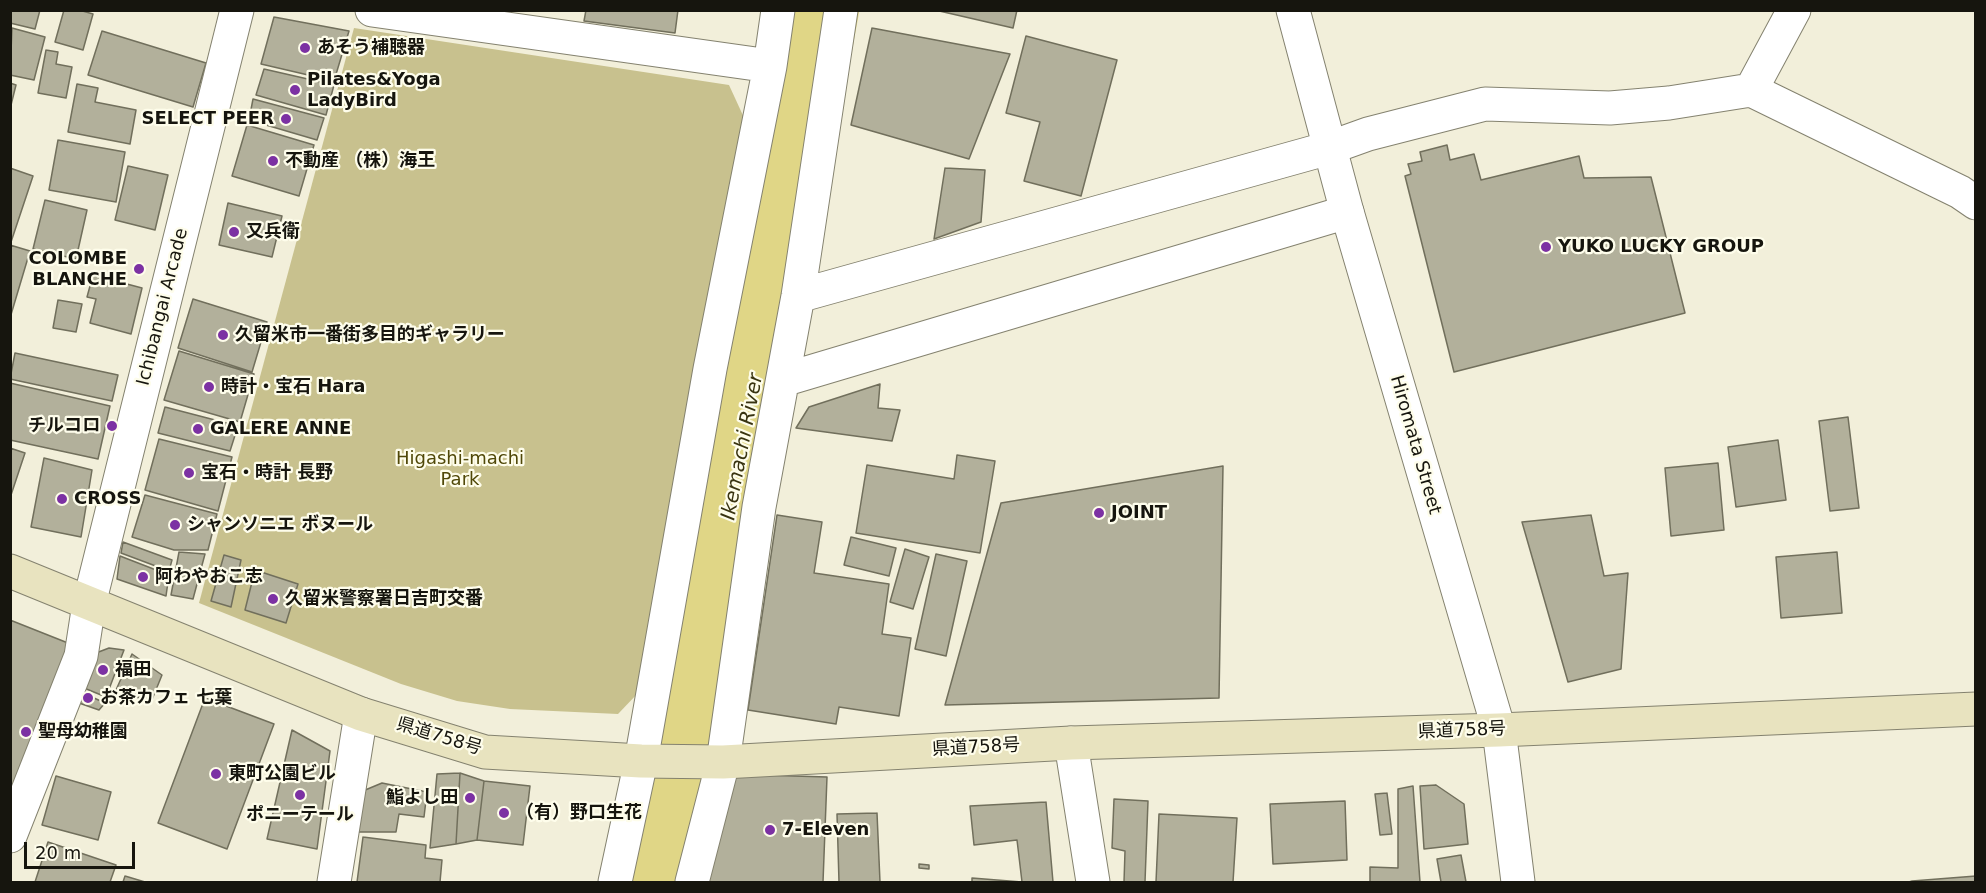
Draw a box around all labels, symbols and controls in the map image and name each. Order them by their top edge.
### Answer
place label: あそう補聴器 [317,37,425,59]
marker: あそう補聴器 [298,41,312,55]
place label: Pilates&Yoga LadyBird [307,69,441,112]
marker: Pilates&Yoga LadyBird [288,83,302,97]
place label: SELECT PEER [142,108,274,130]
marker: SELECT PEER [279,112,293,126]
place label: 不動産 （株）海王 [285,150,435,172]
marker: 不動産 （株）海王 [266,154,280,168]
place label: 又兵衛 [246,221,300,243]
marker: 又兵衛 [227,225,241,239]
street label: Ichibangai Arcade [133,226,193,388]
place label: YUKO LUCKY GROUP [1558,236,1764,258]
marker: YUKO LUCKY GROUP [1539,240,1553,254]
place label: COLOMBE BLANCHE [28,248,127,290]
marker: COLOMBE BLANCHE [132,262,146,276]
place label: 久留米市一番街多目的ギャラリー [235,324,505,346]
marker: 久留米市一番街多目的ギャラリー [216,328,230,342]
water label: Ikemachi River [717,372,769,522]
street label: Hiromata Street [1385,373,1445,517]
place label: 時計・宝石 Hara [221,376,366,398]
marker: 時計・宝石 Hara [202,380,216,394]
place label: チルコロ [28,415,100,437]
place label: GALERE ANNE [210,418,351,440]
marker: チルコロ [105,419,119,433]
marker: GALERE ANNE [191,422,205,436]
park label: Higashi-machi Park [396,448,524,490]
place label: 宝石・時計 長野 [201,462,333,484]
marker: 宝石・時計 長野 [182,466,196,480]
place label: CROSS [74,488,141,510]
marker: CROSS [55,492,69,506]
place label: JOINT [1111,502,1167,524]
marker: JOINT [1092,506,1106,520]
place label: シャンソニエ ボヌール [187,514,373,536]
marker: シャンソニエ ボヌール [168,518,182,532]
place label: 阿わやおこ志 [155,566,263,588]
marker: 阿わやおこ志 [136,570,150,584]
place label: 久留米警察署日吉町交番 [285,588,483,610]
marker: 久留米警察署日吉町交番 [266,592,280,606]
place label: 福田 [115,659,151,681]
marker: 福田 [96,663,110,677]
place label: お茶カフェ 七葉 [100,687,232,709]
marker: お茶カフェ 七葉 [81,691,95,705]
street label: 県道758号 [394,714,484,760]
street label: 県道758号 [1417,719,1507,743]
place label: 聖母幼稚園 [38,721,128,743]
marker: 聖母幼稚園 [19,725,33,739]
street label: 県道758号 [931,735,1021,761]
place label: 東町公園ビル [228,763,336,785]
marker: 東町公園ビル [209,767,223,781]
place label: 鮨よし田 [386,787,458,809]
marker: ポニーテール [293,788,307,802]
marker: 鮨よし田 [463,791,477,805]
place label: （有）野口生花 [516,802,642,824]
place label: ポニーテール [246,804,354,826]
marker: （有）野口生花 [497,806,511,820]
place label: 7-Eleven [782,819,869,841]
marker: 7-Eleven [763,823,777,837]
scale bar [27,830,138,868]
text: 20 m [35,842,81,863]

